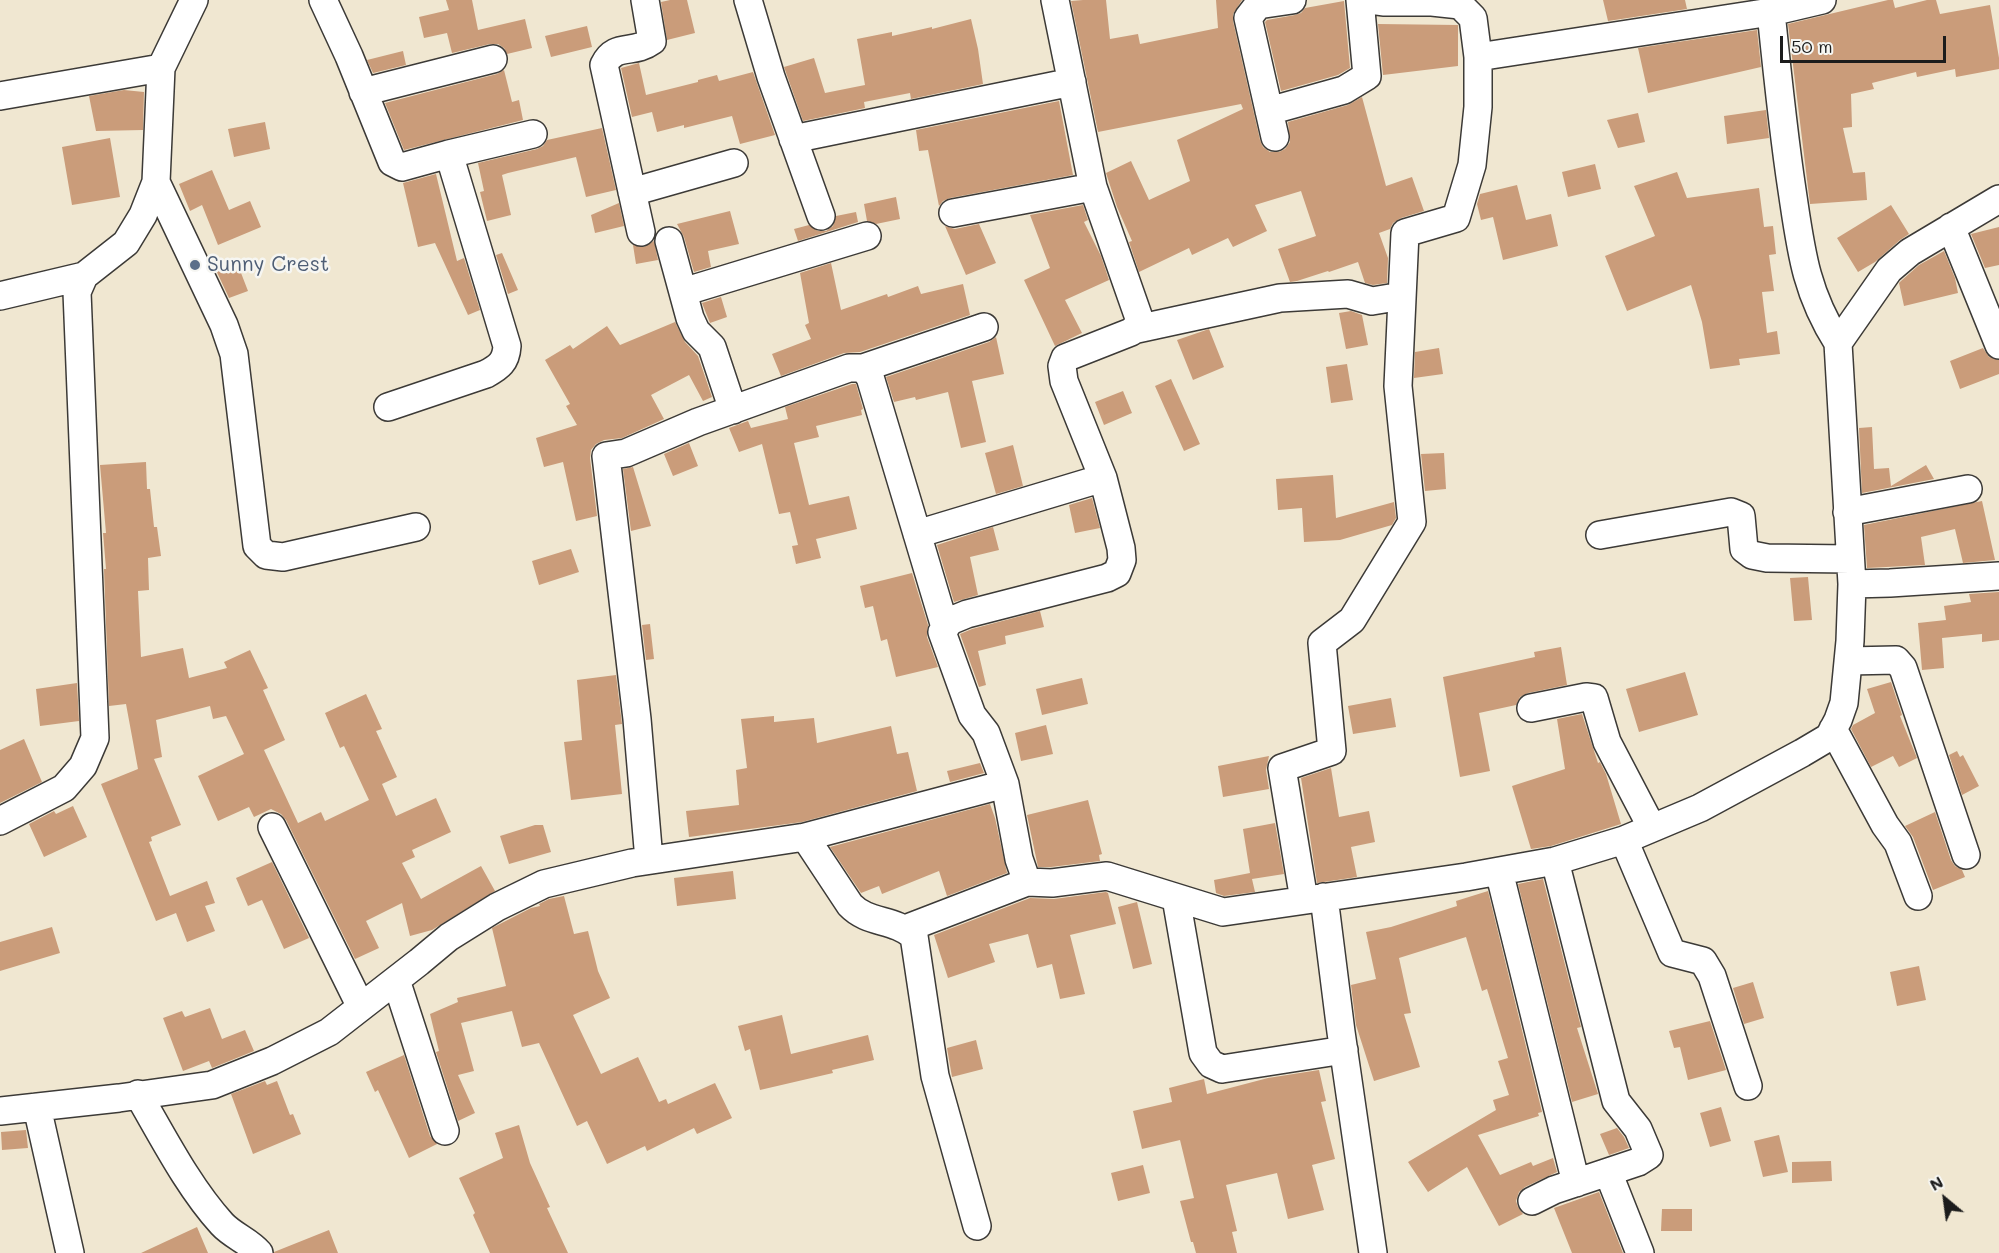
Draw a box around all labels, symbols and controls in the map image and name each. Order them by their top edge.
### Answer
scale bar [1783,24,1950,62]
text: 50 m [1791,34,1833,58]
place label: Sunny Crest [207,252,329,278]
marker: Sunny Crest [188,258,202,272]
north arrow [1915,1169,1975,1229]
text: N [1926,1171,1946,1195]

